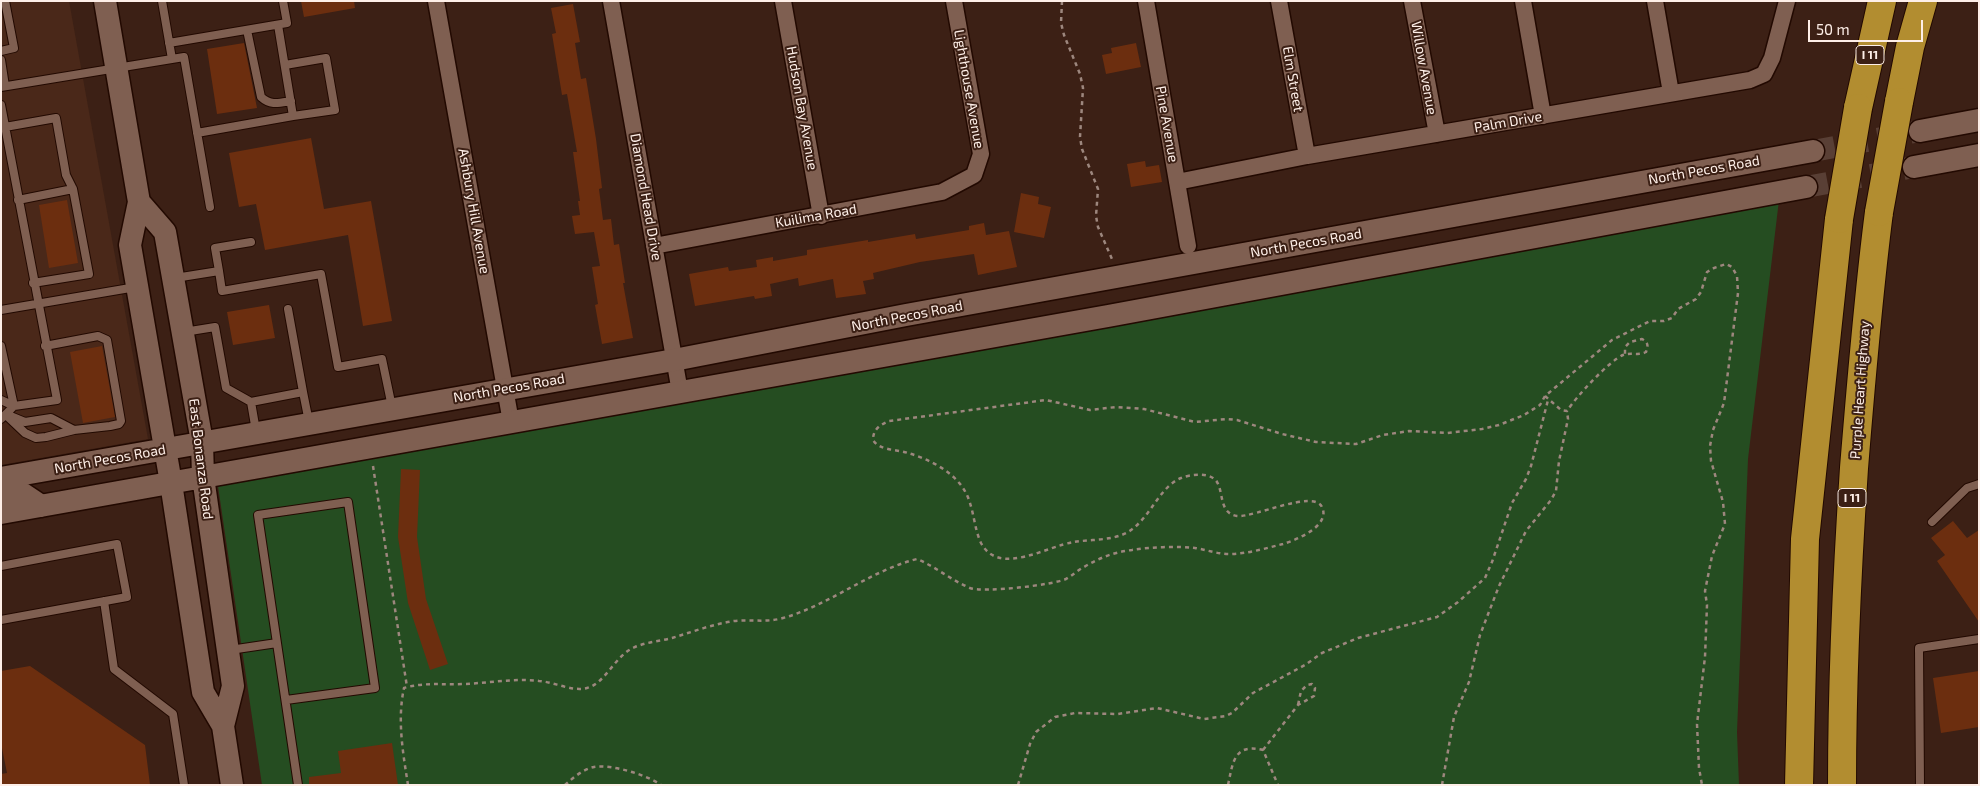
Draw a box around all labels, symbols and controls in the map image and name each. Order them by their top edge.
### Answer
scale bar [1810,10,1925,42]
street label: Willow Avenue [1408,20,1440,116]
text: 50 m [1816,20,1850,38]
street label: Lighthouse Avenue [950,28,988,150]
street label: Hudson Bay Avenue [783,45,821,171]
street label: Elm Street [1279,45,1307,113]
road number: I 11 [1856,46,1884,64]
street label: Pine Avenue [1152,84,1182,164]
street label: Palm Drive [1473,108,1543,136]
street label: Diamond Head Drive [627,132,665,262]
street label: Ashbury Hill Avenue [455,147,493,275]
street label: North Pecos Road [1647,152,1761,188]
street label: Kuilima Road [774,201,858,231]
street label: North Pecos Road [1249,225,1363,261]
street label: North Pecos Road [850,297,964,335]
street label: Purple Heart Highway [1847,320,1873,460]
street label: North Pecos Road [452,370,566,406]
street label: East Bonanza Road [185,397,217,521]
street label: North Pecos Road [53,441,167,477]
road number: I 11 [1838,488,1866,508]

